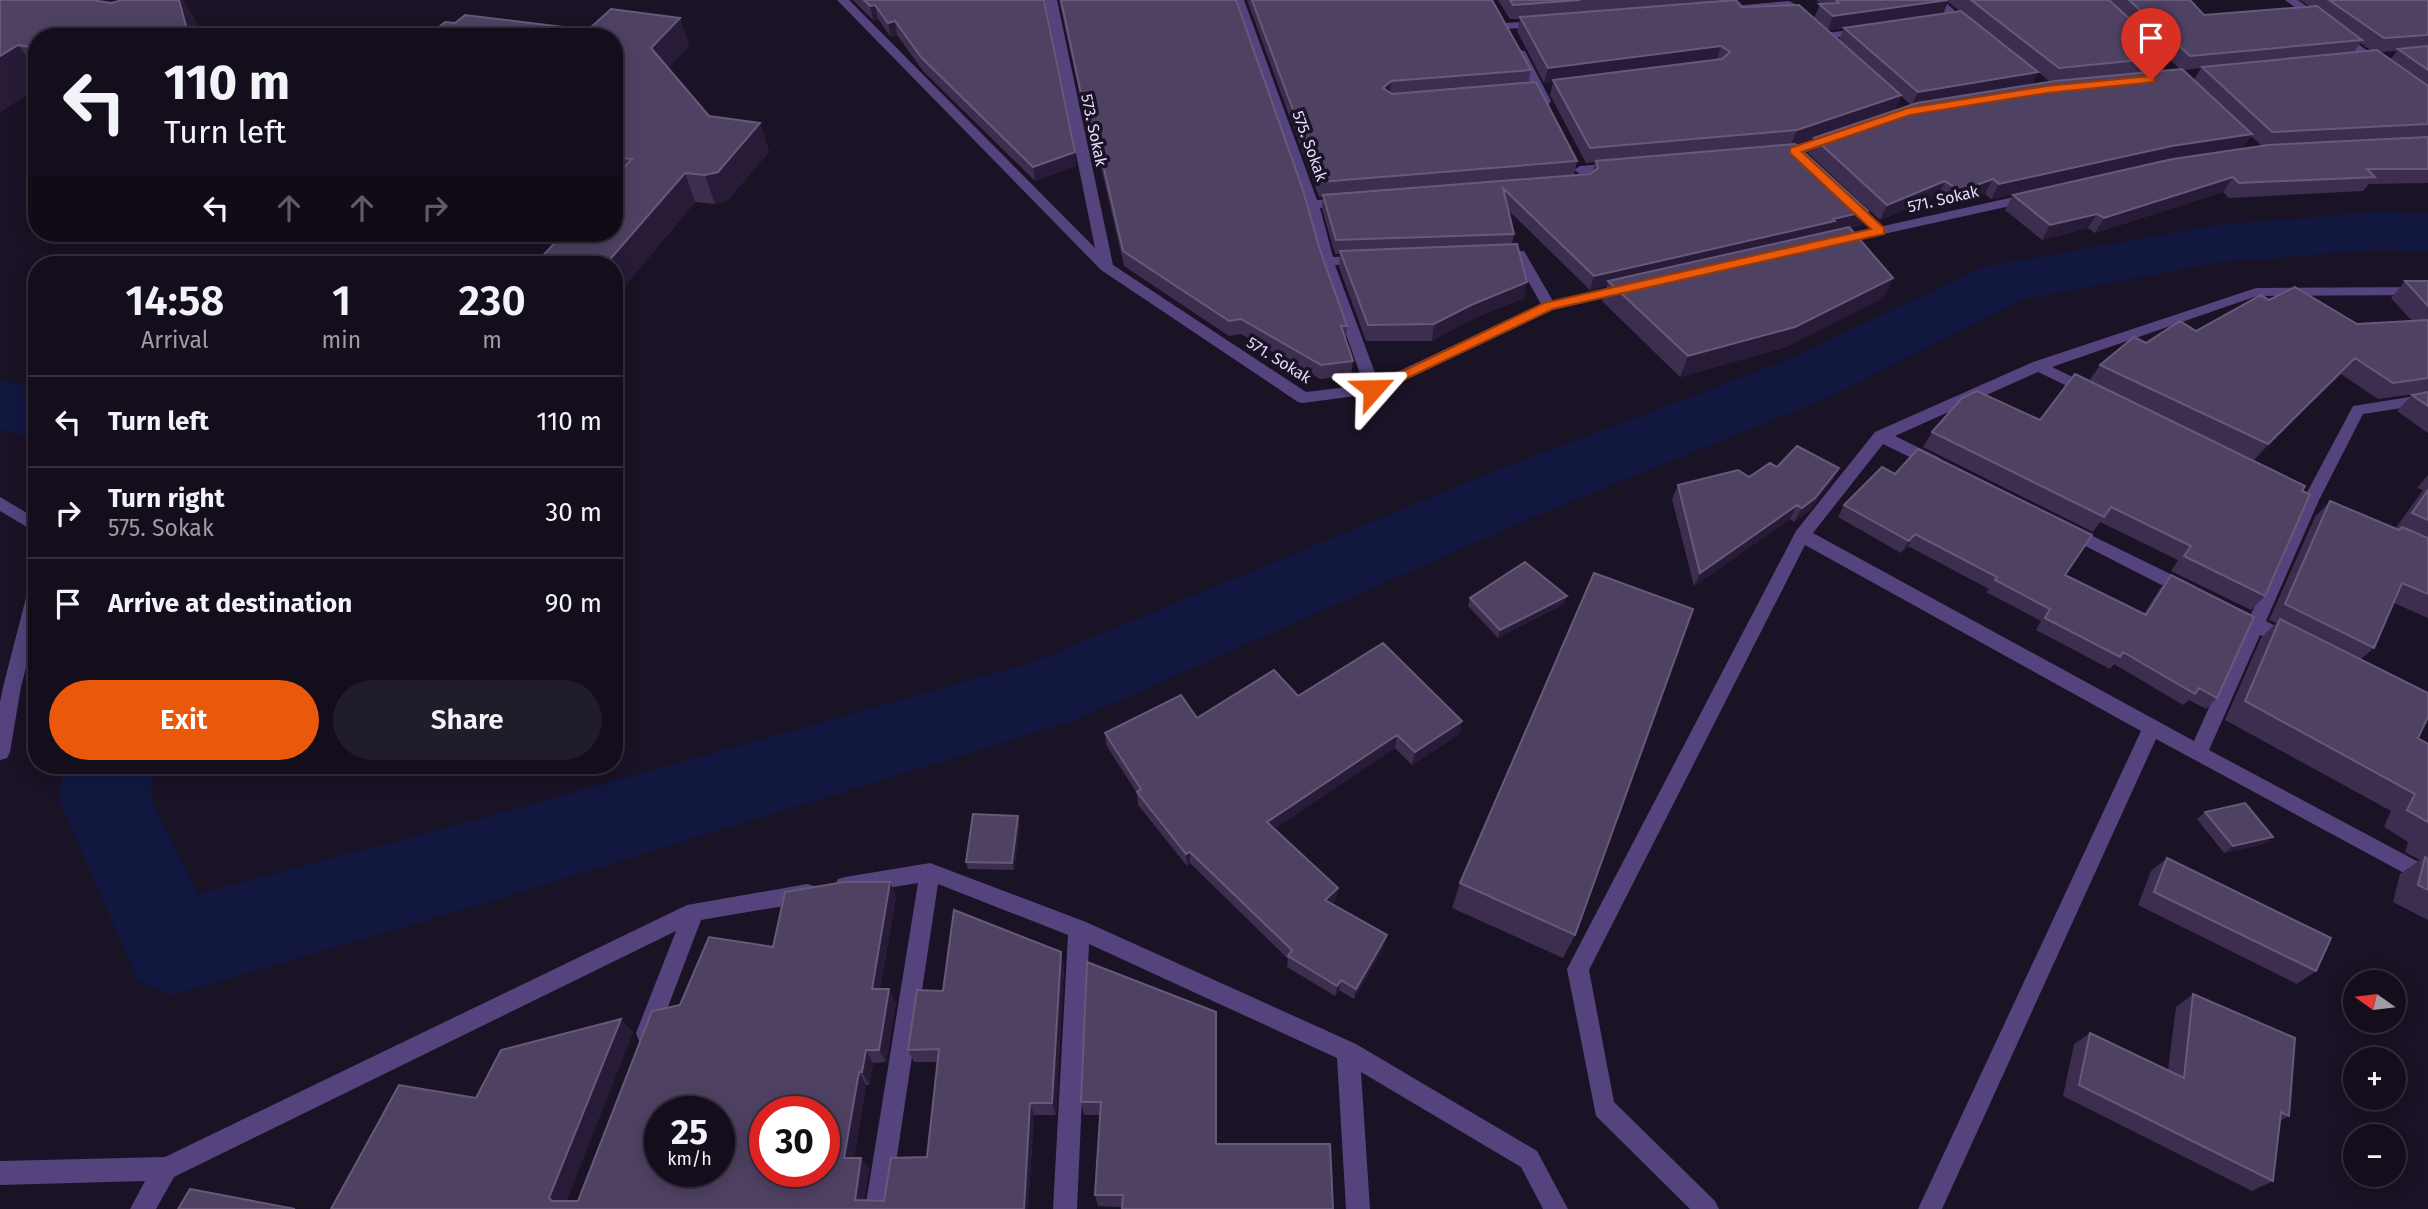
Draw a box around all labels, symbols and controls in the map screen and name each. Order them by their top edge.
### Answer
pin [2121,8,2181,80]
icon: arrive [2132,19,2170,57]
text: 110 m [164,53,290,112]
icon: left [49,56,140,147]
street label: 573. Sokak [1077,92,1111,169]
street label: 575. Sokak [1289,108,1332,185]
text: Turn left [164,113,286,151]
street label: 571. Sokak [1906,181,1981,216]
icon: left [197,189,235,227]
icon: ahead [270,189,308,227]
icon: ahead [343,189,381,227]
icon: right [416,189,454,227]
text: 14:58 [125,276,224,326]
text: 1 [332,276,351,326]
text: 230 [459,276,526,326]
text: Arrival [141,326,209,354]
text: min [322,326,361,354]
text: m [482,326,502,354]
street label: 571. Sokak [1243,333,1315,388]
position arrow [1336,352,1410,426]
icon: left [49,403,87,441]
text: Turn left [108,406,209,437]
text: 110 m [536,406,602,437]
text: Turn right [108,483,225,514]
icon: right [49,494,87,532]
text: 30 m [545,497,602,528]
text: 575. Sokak [108,514,214,542]
icon: arrive [49,585,87,623]
text: Arrive at destination [108,588,352,619]
text: 90 m [545,588,602,619]
button: Exit [49,680,319,760]
button: Share [333,680,602,760]
north arrow [2343,970,2406,1032]
map controls [2343,970,2406,1187]
button: + [2343,1047,2406,1110]
speed limit sign: 30 [749,1096,840,1187]
text: 25 [671,1111,708,1153]
button: − [2343,1124,2406,1187]
text: km/h [667,1148,712,1170]

